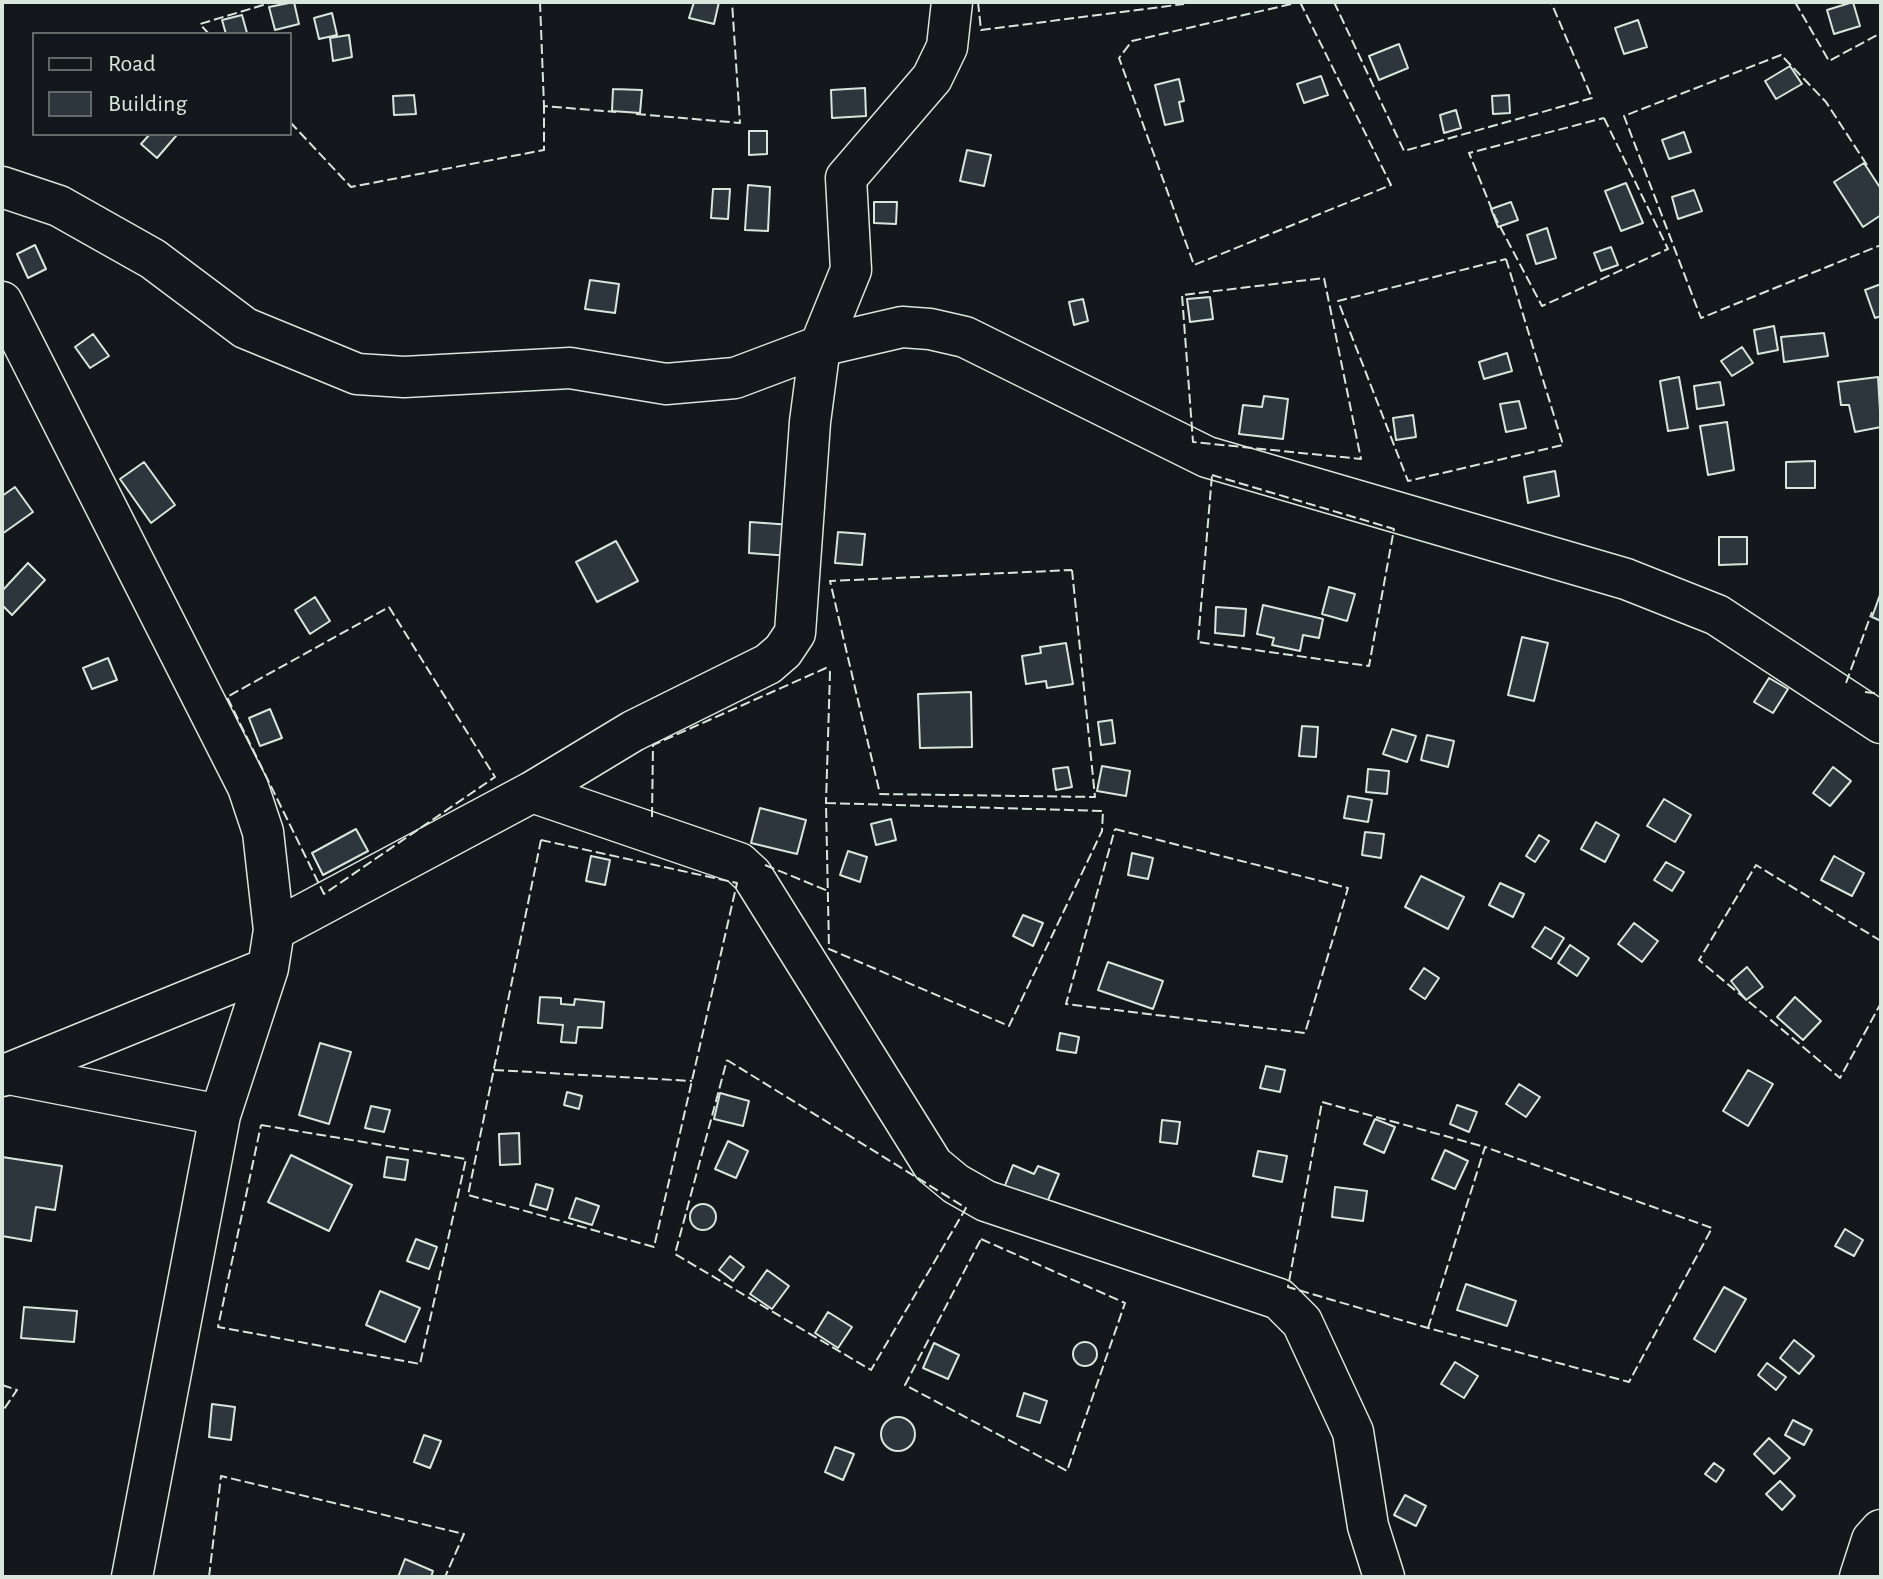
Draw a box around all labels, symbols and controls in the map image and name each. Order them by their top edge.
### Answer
legend [32,32,292,136]
text: Road [108,52,156,76]
text: Building [108,92,187,116]

